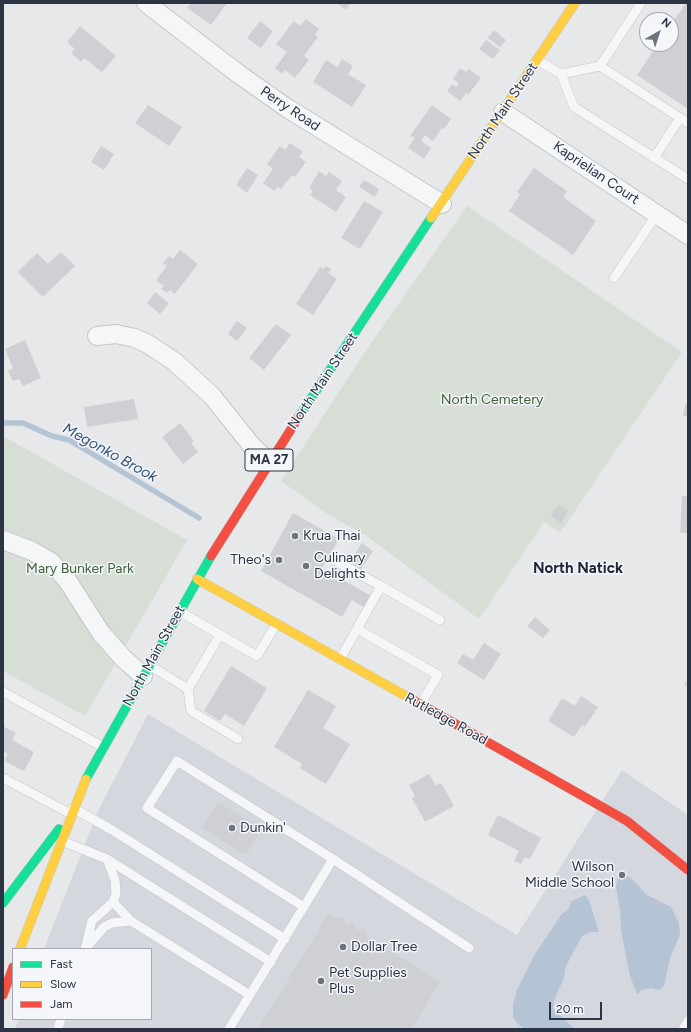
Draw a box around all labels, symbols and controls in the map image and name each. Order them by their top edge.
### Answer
north arrow [639,12,679,52]
text: N [659,15,674,31]
street label: North Main Street [464,59,542,163]
street label: Perry Road [257,83,323,135]
street label: Kaprielian Court [550,138,642,208]
street label: North Main Street [284,329,362,433]
park label: North Cemetery [441,392,543,408]
water label: Megonko Brook [60,420,160,486]
road number: MA 27 [245,449,293,471]
place label: Krua Thai [303,528,361,544]
marker: Krua Thai [290,531,300,541]
place label: Culinary Delights [314,550,365,582]
place label: Theo's [230,552,271,568]
marker: Theo's [274,555,284,565]
district label: North Natick [533,560,623,578]
park label: Mary Bunker Park [26,561,134,577]
marker: Culinary Delights [301,561,311,571]
street label: North Main Street [119,603,189,709]
street label: Rutledge Road [402,689,490,749]
place label: Dunkin' [240,820,286,836]
marker: Dunkin' [227,823,237,833]
place label: Wilson Middle School [525,859,614,892]
marker: Wilson Middle School [617,870,627,880]
place label: Dollar Tree [351,939,417,955]
marker: Dollar Tree [338,942,348,952]
legend [12,948,152,1020]
text: Fast [50,957,73,971]
place label: Pet Supplies Plus [329,965,407,998]
marker: Pet Supplies Plus [316,976,326,986]
text: Slow [50,977,76,991]
scale bar [551,994,604,1020]
text: Jam [50,997,73,1011]
text: 20 m [556,1002,584,1016]

